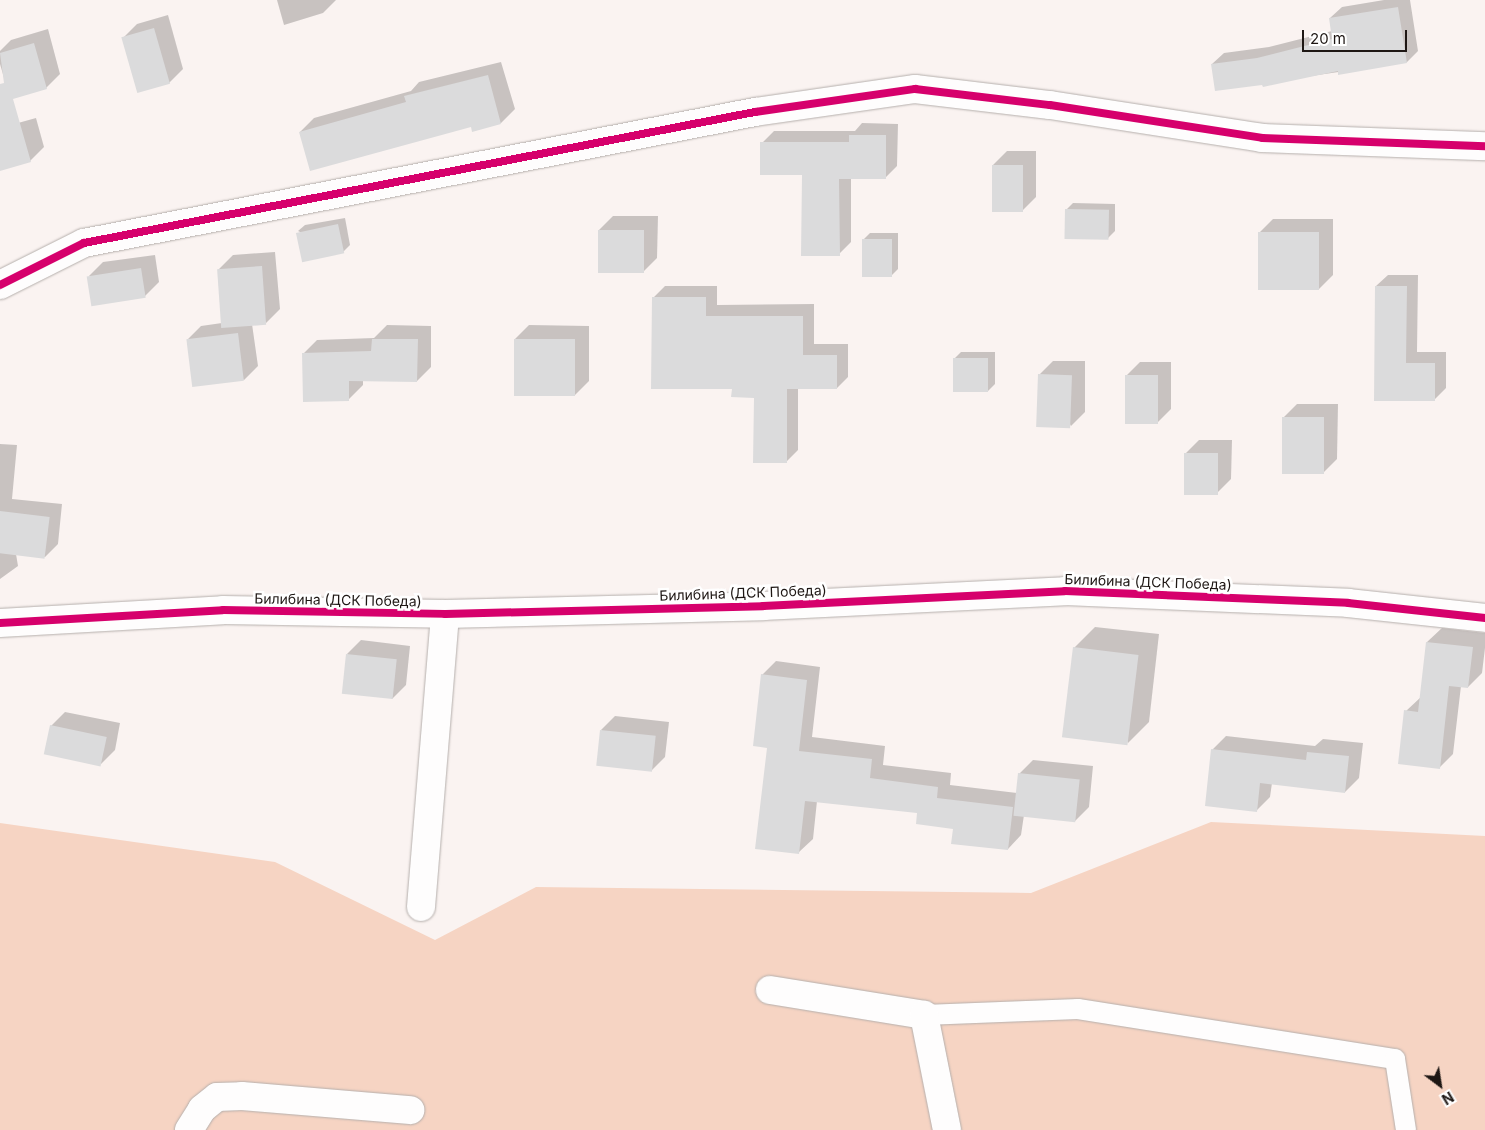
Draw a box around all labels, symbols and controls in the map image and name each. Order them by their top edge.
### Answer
scale bar [1305,20,1410,52]
text: 20 m [1310,29,1346,48]
street label: Билибина (ДСК Победа) [1064,571,1232,593]
street label: Билибина (ДСК Победа) [659,582,827,604]
street label: Билибина (ДСК Победа) [254,590,422,610]
north arrow [1415,1060,1465,1110]
text: N [1439,1088,1457,1108]

